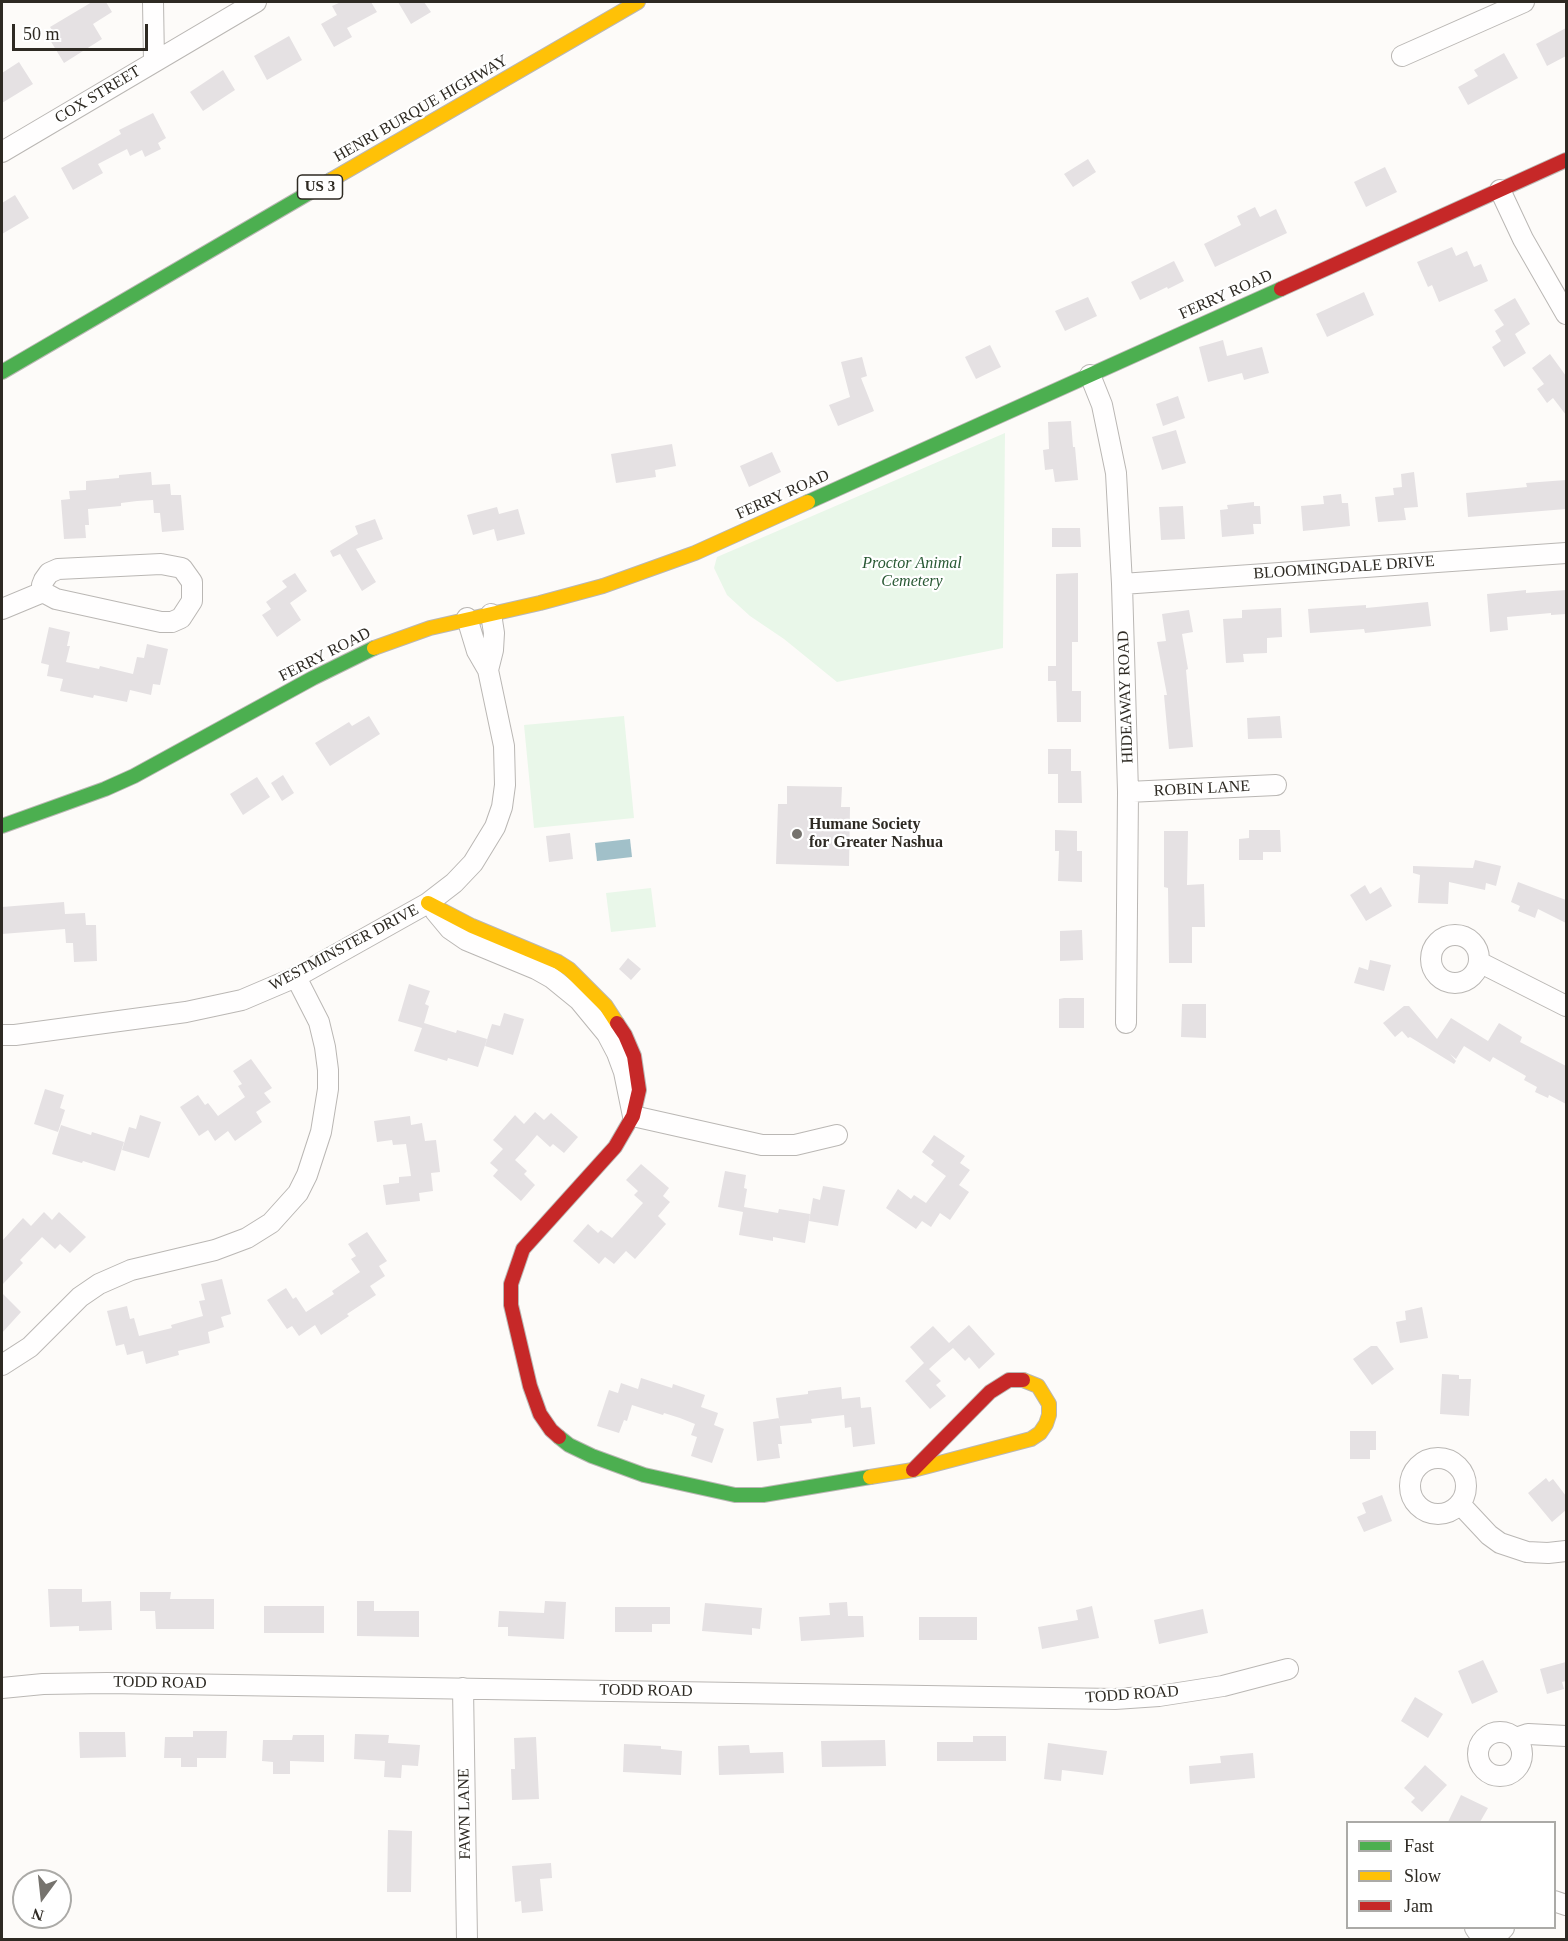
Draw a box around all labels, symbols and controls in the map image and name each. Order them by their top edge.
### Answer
scale bar [15,12,152,50]
text: 50 m [23,24,60,44]
street label: HENRI BURQUE HIGHWAY [331,51,511,167]
street label: COX STREET [52,62,144,128]
road number: US 3 [298,175,342,199]
street label: FERRY ROAD [1176,266,1276,324]
street label: FERRY ROAD [733,466,833,524]
street label: BLOOMINGDALE DRIVE [1253,552,1435,584]
park label: Proctor Animal Cemetery [862,554,962,592]
street label: FERRY ROAD [276,624,374,686]
street label: HIDEAWAY ROAD [1114,630,1138,764]
street label: ROBIN LANE [1153,777,1251,801]
place label: Humane Society for Greater Nashua [809,815,943,853]
marker: Humane Society for Greater Nashua [790,827,804,841]
street label: WESTMINSTER DRIVE [266,900,422,996]
street label: TODD ROAD [113,1673,207,1693]
street label: TODD ROAD [599,1681,693,1701]
street label: TODD ROAD [1085,1682,1179,1708]
street label: FAWN LANE [455,1768,475,1860]
legend [1346,1821,1556,1929]
text: Fast [1404,1836,1434,1856]
text: Slow [1404,1866,1441,1886]
north arrow [12,1869,72,1929]
text: Jam [1404,1896,1433,1916]
text: N [30,1905,46,1925]

